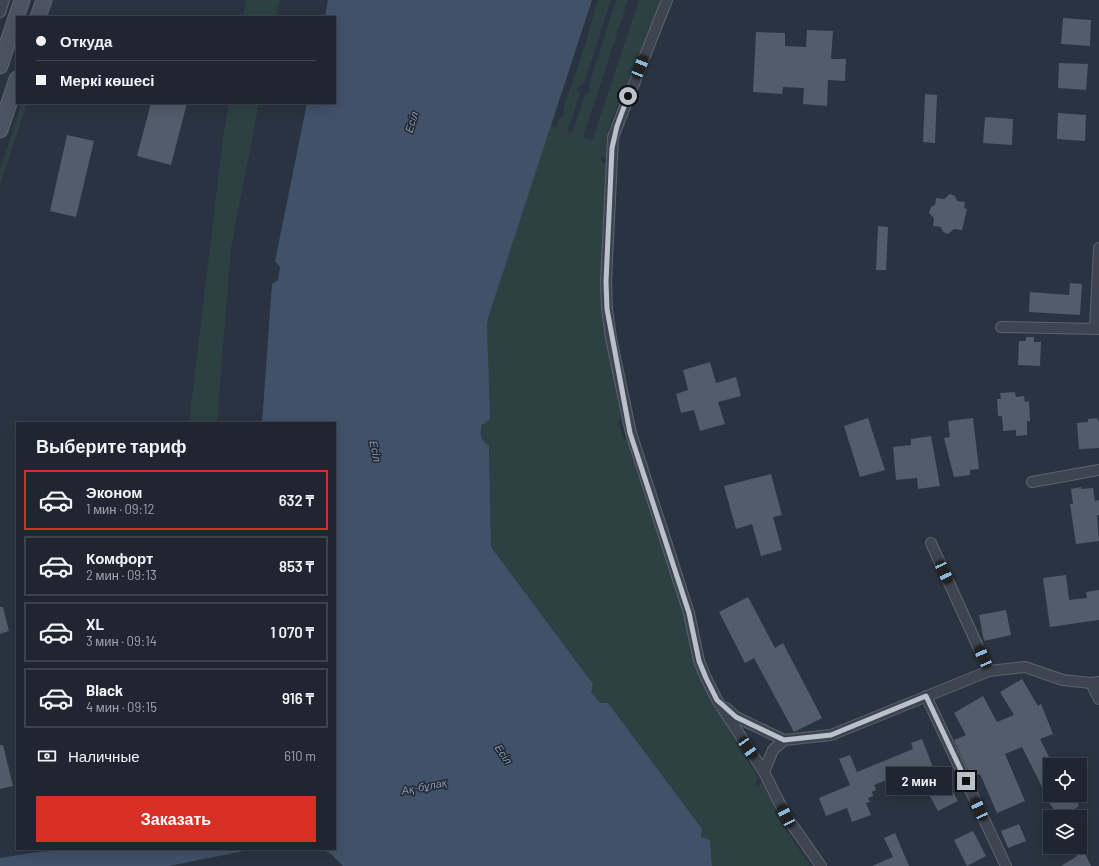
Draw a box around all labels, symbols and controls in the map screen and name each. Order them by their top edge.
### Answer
text: Откуда [60,32,112,50]
car [630,54,650,80]
text: Меркі көшесі [60,71,155,89]
route start [619,87,637,105]
water label: Есіл [402,110,420,134]
text: Выберите тариф [36,435,187,457]
water label: Есіл [367,439,385,463]
icon: car [38,482,74,518]
text: Эконом [86,483,142,501]
text: 632 ₸ [279,491,314,509]
text: 1 мин · 09:12 [86,501,155,517]
icon: car [38,548,74,584]
text: Комфорт [86,549,153,567]
text: 853 ₸ [279,557,314,575]
car [933,559,955,585]
text: 2 мин · 09:13 [86,567,157,583]
icon: car [38,614,74,650]
text: XL [86,615,104,633]
text: 1 070 ₸ [270,623,314,641]
text: 3 мин · 09:14 [86,633,157,649]
car [973,644,993,670]
icon: car [38,680,74,716]
text: Black [86,681,123,699]
text: 916 ₸ [282,689,314,707]
text: 4 мин · 09:15 [86,699,157,715]
car [736,735,760,761]
water label: Есіл [493,741,515,767]
icon: cash [36,745,58,767]
text: Наличные [68,747,140,765]
text: 610 m [284,748,316,764]
map controls [1043,758,1087,854]
button: locate [1043,758,1087,802]
callout: 2 мин [886,767,952,795]
route end [957,772,975,790]
text: 2 мин [901,773,937,789]
water label: Ақ-бұлақ [399,775,449,797]
button: Заказать [36,796,316,842]
car [968,796,990,822]
car [775,803,797,829]
button: layers [1043,810,1087,854]

